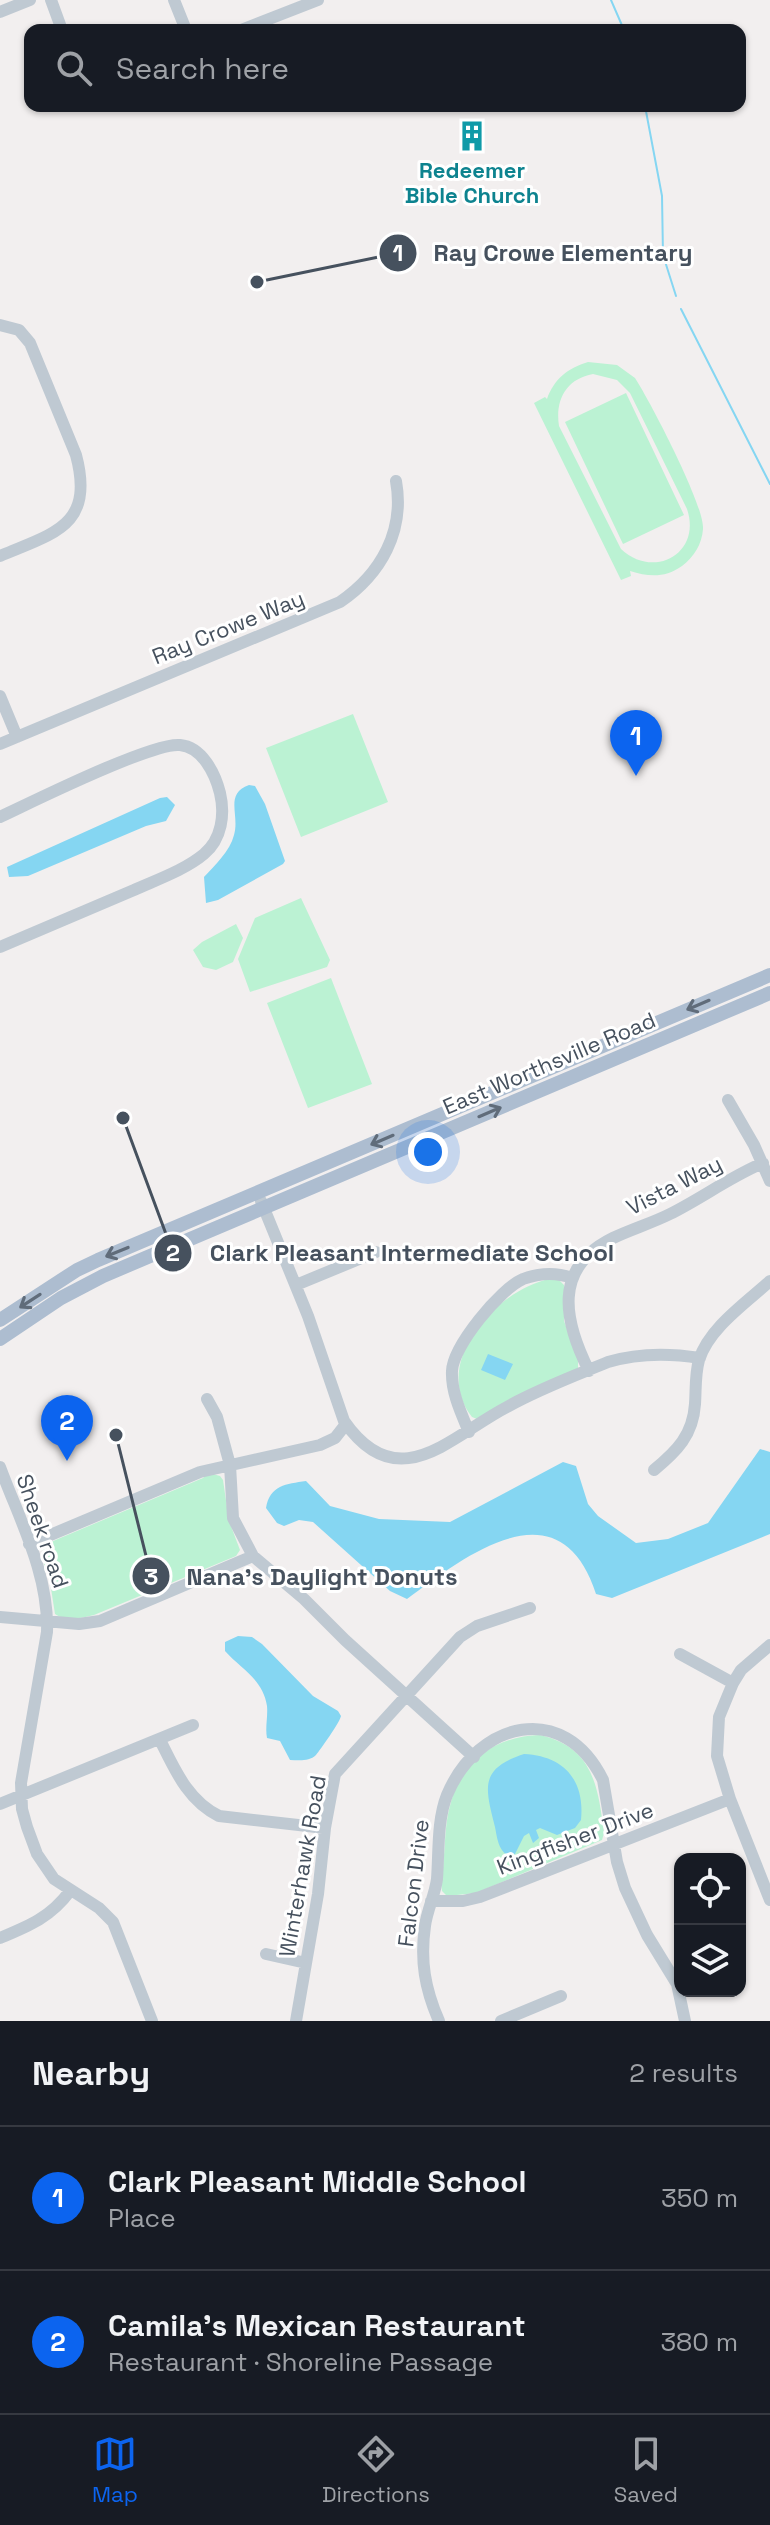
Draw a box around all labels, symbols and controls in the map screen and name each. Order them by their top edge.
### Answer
search box [24,24,746,112]
icon: search [52,46,96,90]
text: Search here [116,49,289,88]
building icon: Redeemer Bible Church [455,119,489,153]
place label: Redeemer Bible Church [405,156,539,209]
callout: Ray Crowe Elementary [378,229,708,277]
text: 1 [393,237,403,268]
text: Ray Crowe Elementary [434,237,692,268]
street label: Ray Crowe Way [148,584,308,670]
pin: 1 [610,710,662,776]
one-way arrow [686,999,711,1014]
street label: East Worthsville Road [438,1006,660,1120]
one-way arrow [477,1103,502,1118]
your location [408,1132,448,1172]
one-way arrow [370,1133,395,1148]
street label: Vista Way [622,1149,726,1221]
callout: Clark Pleasant Intermediate School [153,1229,630,1277]
text: 2 [166,1237,180,1268]
text: Clark Pleasant Intermediate School [210,1237,614,1268]
one-way arrow [105,1246,130,1261]
one-way arrow [20,1293,42,1309]
pin: 2 [41,1395,93,1461]
street label: Sheek road [10,1470,76,1592]
callout: Nana's Daylight Donuts [131,1552,474,1600]
text: 3 [144,1561,158,1592]
text: Nana's Daylight Donuts [187,1561,457,1592]
street label: Winterhawk Road [272,1773,332,1959]
street label: Kingfisher Drive [493,1795,657,1881]
street label: Falcon Drive [391,1818,435,1948]
map controls [674,1853,746,1997]
button: locate [674,1853,746,1925]
button: layers [674,1925,746,1997]
text: Nearby [32,2052,150,2095]
text: 2 results [629,2056,738,2090]
text: Clark Pleasant Middle School [108,2162,527,2201]
text: 1 [52,2181,64,2215]
text: 350 m [661,2181,738,2215]
text: Place [108,2201,176,2235]
text: Camila's Mexican Restaurant [108,2306,526,2345]
text: 2 [50,2325,66,2359]
text: 380 m [660,2325,738,2359]
text: Restaurant · Shoreline Passage [108,2345,493,2379]
tab: Map [92,2432,138,2508]
tab: Directions [322,2432,430,2508]
tab: Saved [614,2432,678,2508]

